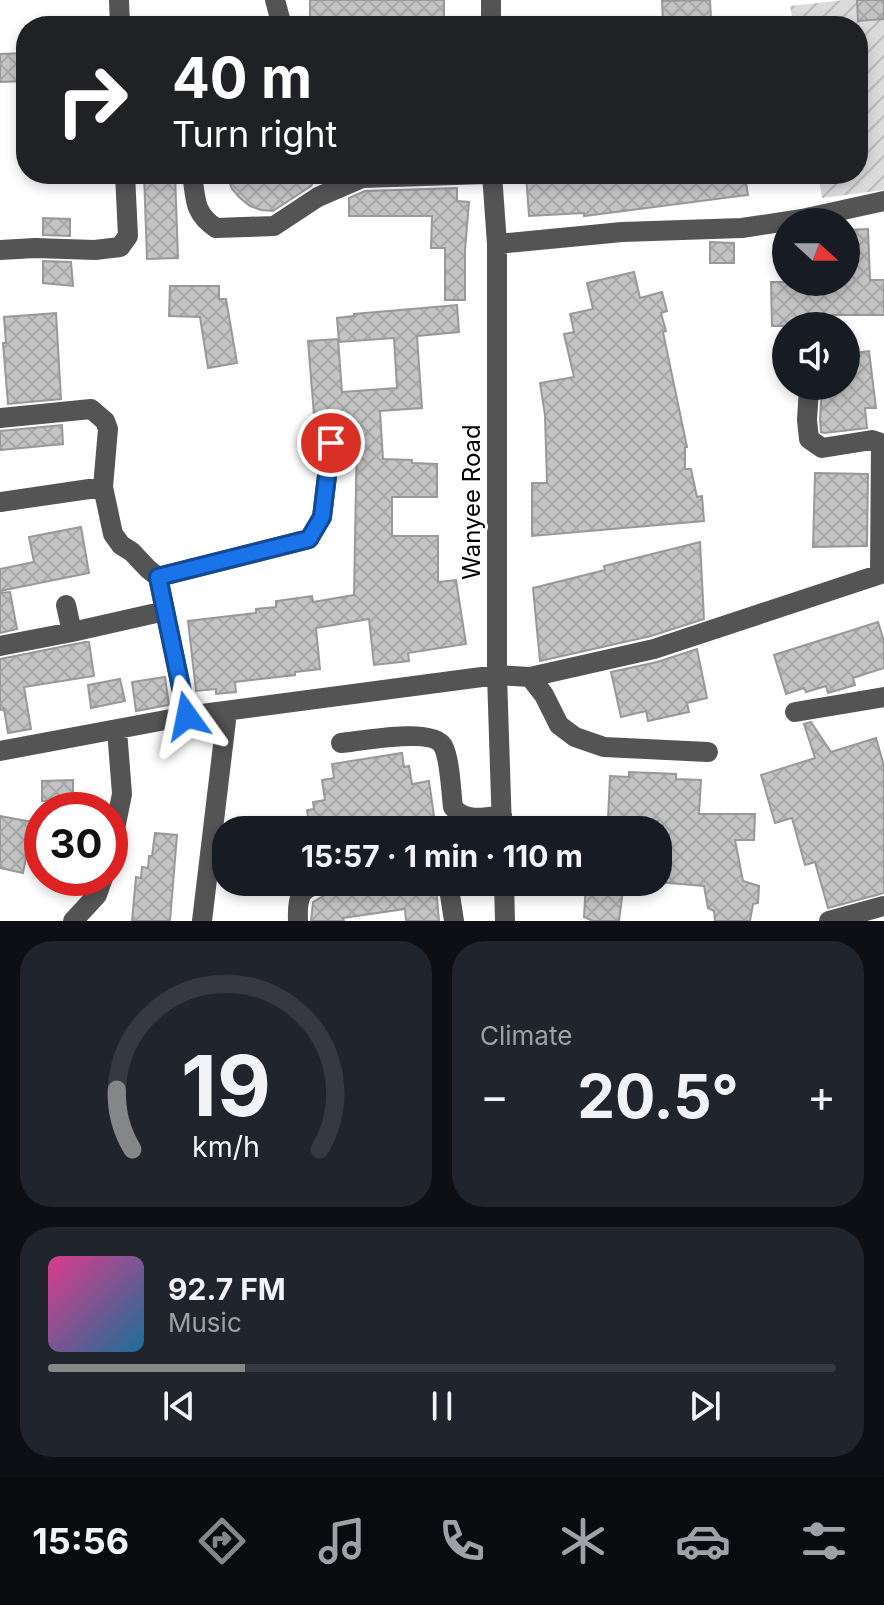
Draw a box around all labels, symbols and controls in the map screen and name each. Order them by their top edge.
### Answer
text: 40 m [172,44,312,112]
icon: right [40,48,144,152]
text: Turn right [172,112,337,156]
north arrow [772,208,860,296]
map controls [772,208,860,400]
button: sound [772,312,860,400]
pin [297,409,365,477]
icon: arrive [309,421,353,465]
street label: Wanyee Road [457,424,486,580]
position arrow [145,674,229,758]
speed limit sign: 30 [24,792,128,896]
text: 15:57 · 1 min · 110 m [301,838,583,874]
text: Climate [480,1020,572,1051]
text: 19 [181,1035,271,1136]
text: 20.5° [577,1060,739,1132]
text: − [480,1069,509,1123]
text: + [807,1069,836,1123]
text: km/h [192,1129,260,1164]
text: 92.7 FM [168,1271,286,1307]
text: Music [168,1307,242,1338]
icon: previous [157,1384,201,1428]
icon: pause [420,1384,464,1428]
icon: next [683,1384,727,1428]
icon: directions [194,1513,250,1569]
icon: music [314,1513,370,1569]
icon: phone [434,1513,490,1569]
icon: climate [555,1513,611,1569]
icon: car [675,1513,731,1569]
icon: filters [796,1513,852,1569]
text: 15:56 [32,1519,129,1563]

